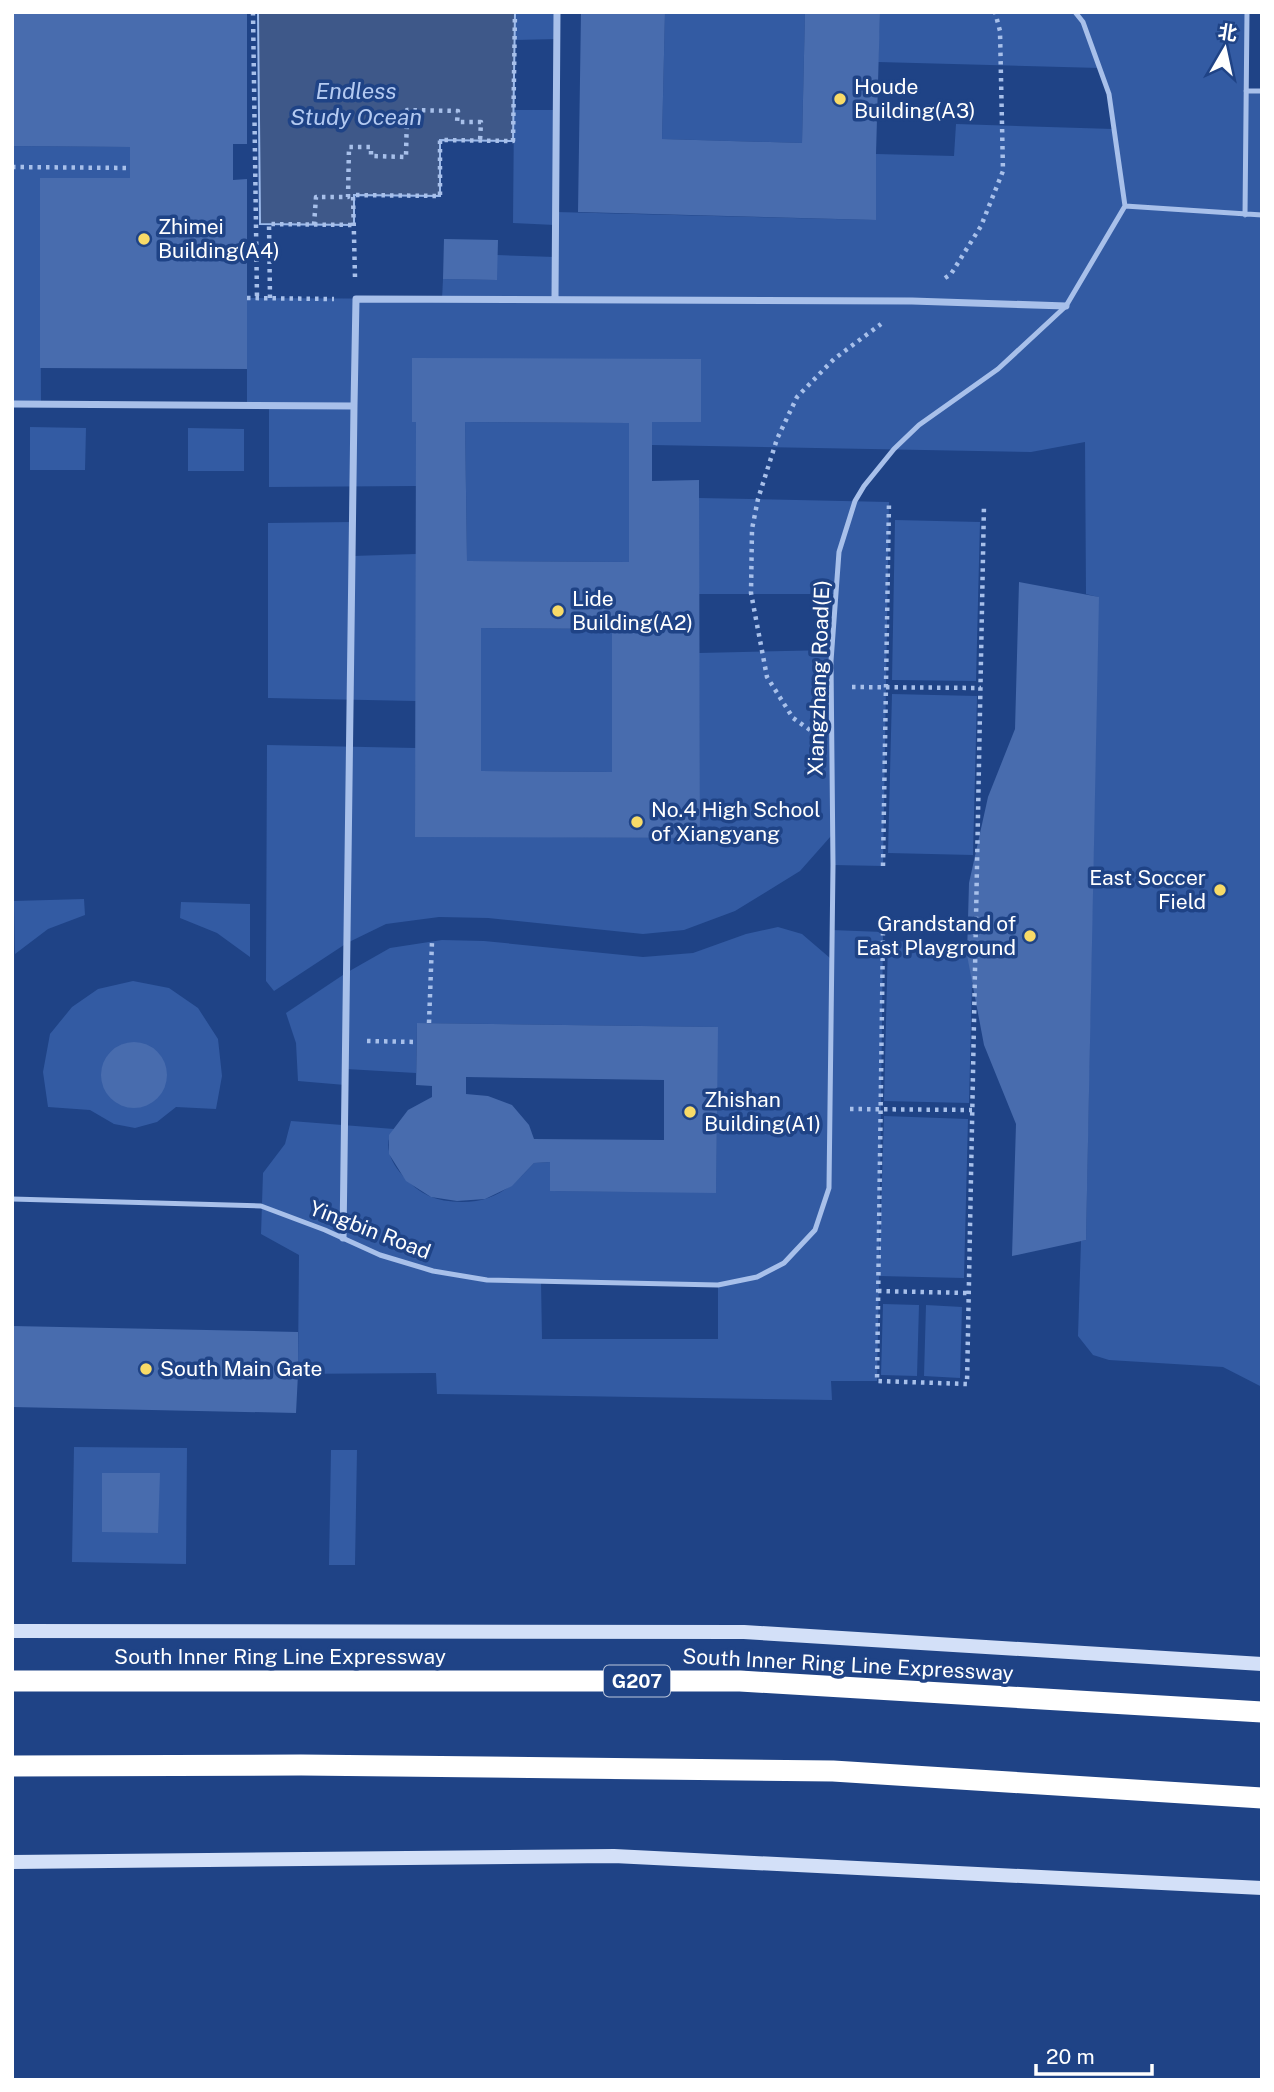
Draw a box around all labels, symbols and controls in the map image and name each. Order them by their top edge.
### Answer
north arrow [1190,14,1260,84]
text: 北 [1217,20,1239,45]
place label: Houde Building(A3) [854,74,976,123]
water label: Endless Study Ocean [290,77,422,130]
marker: Houde Building(A3) [832,91,848,107]
place label: Zhimei Building(A4) [158,214,280,263]
marker: Zhimei Building(A4) [136,231,152,247]
street label: Xiangzhang Road(E) [803,579,834,776]
place label: Lide Building(A2) [572,586,693,635]
marker: Lide Building(A2) [550,603,566,619]
place label: No.4 High School of Xiangyang [651,797,821,846]
marker: No.4 High School of Xiangyang [629,814,645,830]
place label: East Soccer Field [1089,865,1206,914]
marker: East Soccer Field [1212,882,1228,898]
place label: Grandstand of East Playground [856,911,1016,960]
marker: Grandstand of East Playground [1022,928,1038,944]
place label: Zhishan Building(A1) [704,1087,821,1136]
marker: Zhishan Building(A1) [682,1104,698,1120]
street label: Yingbin Road [306,1195,434,1264]
place label: South Main Gate [160,1356,323,1381]
marker: South Main Gate [138,1361,154,1377]
street label: South Inner Ring Line Expressway [682,1643,1014,1686]
street label: South Inner Ring Line Expressway [114,1644,446,1669]
road number: G207 [604,1666,670,1696]
scale bar [1036,2032,1152,2076]
text: 20 m [1046,2044,1095,2069]

